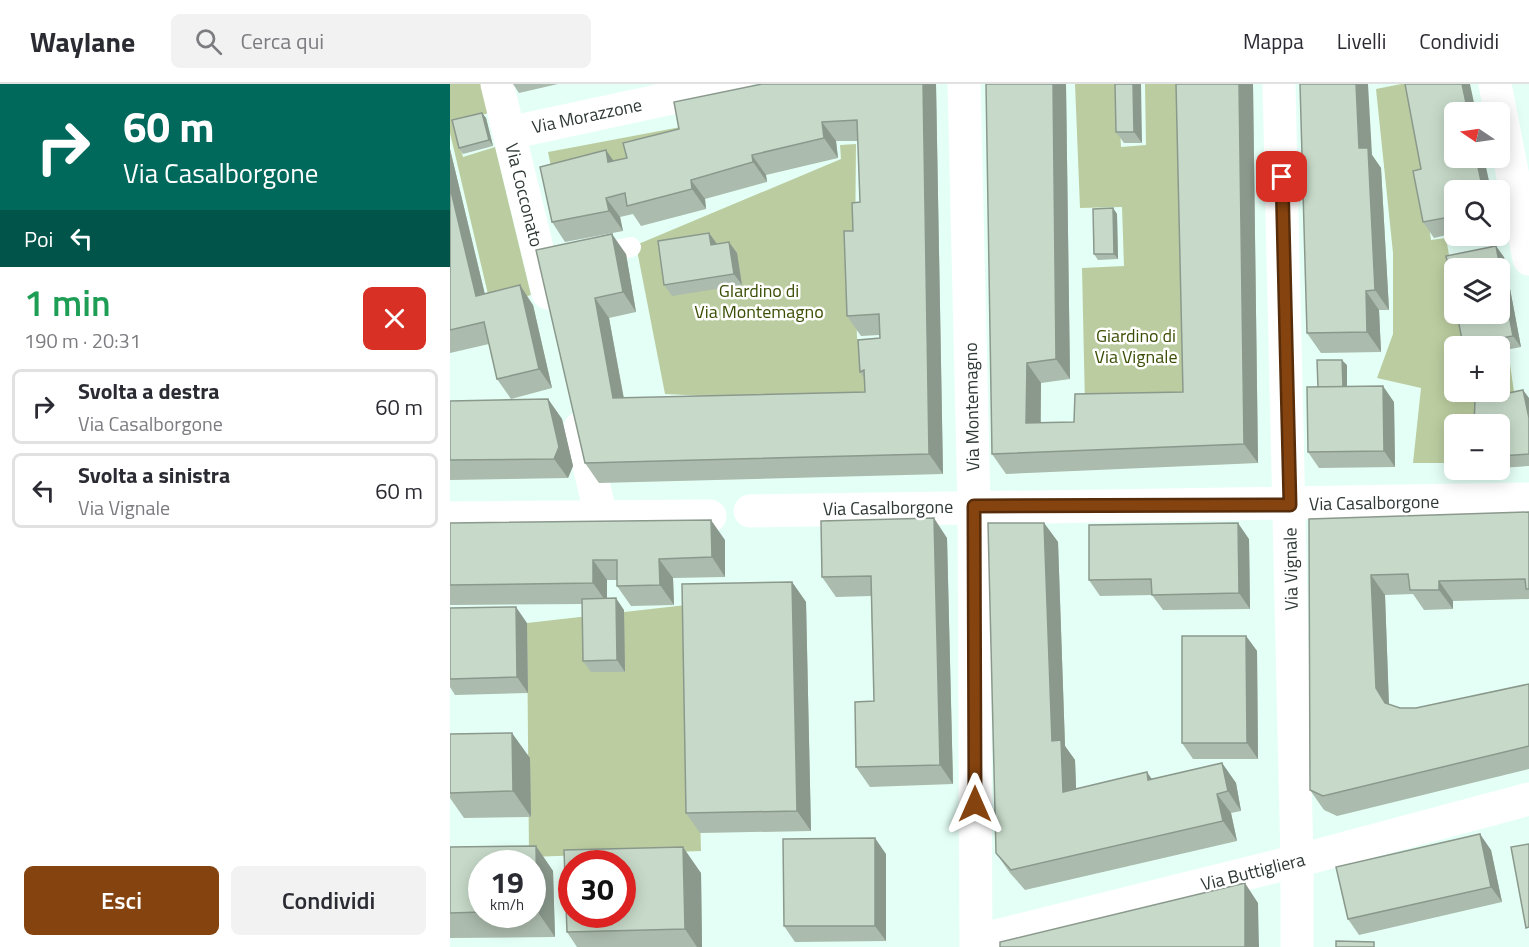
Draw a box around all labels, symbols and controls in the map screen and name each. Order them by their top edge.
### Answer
search box [171,14,591,68]
text: Waylane [30,20,135,63]
text: Cerca qui [240,24,324,58]
icon: search [192,25,225,58]
text: Mappa [1243,25,1304,57]
text: Livelli [1337,25,1386,57]
text: Condividi [1419,25,1499,57]
street label: Via Morazzone [529,91,644,140]
text: 60 m [123,94,215,158]
north arrow [1444,102,1510,168]
map controls [1444,102,1510,480]
icon: right [24,108,102,186]
street label: Via Cocconato [499,140,550,250]
pin [1256,151,1307,202]
text: Via Casalborgone [123,152,319,193]
icon: arrive [1265,160,1298,193]
button: search [1444,180,1510,246]
text: Poi [24,222,53,256]
icon: left [65,222,98,255]
button: layers [1444,258,1510,324]
text: 1 min [24,275,111,330]
park label: GIardino di Via Montemagno [694,277,824,325]
button: close [363,287,426,350]
park label: Giardino di Via Vignale [1095,322,1178,370]
text: 190 m · 20:31 [24,325,141,356]
button: + [1444,336,1510,402]
street label: Via Montemagno [957,342,986,472]
text: Svolta a destra [78,374,220,408]
icon: right [27,390,60,423]
text: 60 m [375,390,423,424]
text: Via Casalborgone [78,408,223,439]
button: − [1444,414,1510,480]
text: Svolta a sinistra [78,458,230,492]
icon: left [27,474,60,507]
text: 60 m [375,474,423,508]
street label: Via Casalborgone [1309,488,1439,517]
text: Via Vignale [78,492,170,523]
street label: Via Casalborgone [823,493,953,522]
street label: Via Vignale [1276,527,1305,611]
position arrow [943,772,1007,836]
street label: Via Buttigliera [1198,846,1308,897]
speed limit sign: 30 [558,850,636,928]
text: 19 [490,859,524,905]
button: Esci [24,866,219,935]
button: Condividi [231,866,426,935]
text: km/h [490,893,524,916]

